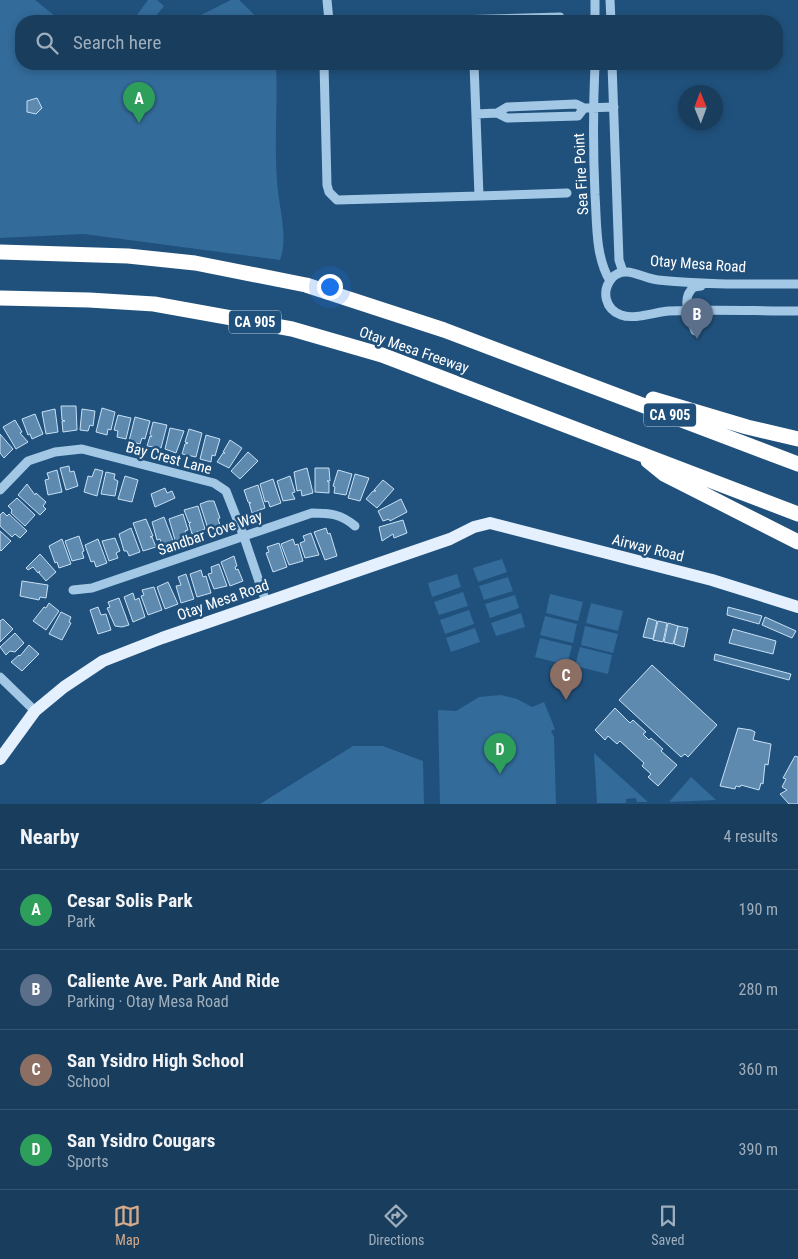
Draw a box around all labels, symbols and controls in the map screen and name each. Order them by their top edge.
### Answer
search box [15,15,783,70]
icon: search [33,29,61,57]
text: Search here [73,31,161,54]
pin: A [123,82,155,123]
north arrow [678,85,723,130]
street label: Sea Fire Point [570,133,592,215]
street label: Otay Mesa Road [649,252,747,276]
your location [317,274,343,300]
pin: B [681,298,713,339]
road number: CA 905 [229,311,281,334]
street label: Otay Mesa Freeway [357,323,471,377]
road number: CA 905 [644,404,696,426]
street label: Bay Crest Lane [124,438,214,478]
street label: Sandbar Cove Way [155,507,265,559]
street label: Airway Road [610,530,686,566]
street label: Otay Mesa Road [175,576,271,624]
pin: C [550,659,582,700]
pin: D [484,733,516,774]
text: Nearby [20,825,79,849]
text: 4 results [723,827,778,846]
text: Cesar Solis Park [67,889,192,912]
text: A [31,900,41,919]
text: 190 m [739,900,778,919]
text: Park [67,912,96,931]
text: Caliente Ave. Park And Ride [67,969,280,992]
text: B [32,980,40,999]
text: 280 m [739,980,778,999]
text: Parking · Otay Mesa Road [67,992,229,1011]
text: San Ysidro High School [67,1049,244,1072]
text: C [31,1060,41,1079]
text: 360 m [739,1060,778,1079]
text: School [67,1072,110,1091]
text: San Ysidro Cougars [67,1129,215,1152]
text: D [31,1140,41,1159]
text: 390 m [739,1140,778,1159]
text: Sports [67,1152,109,1171]
tab: Map [113,1202,141,1248]
tab: Directions [368,1202,424,1248]
tab: Saved [651,1202,685,1248]

